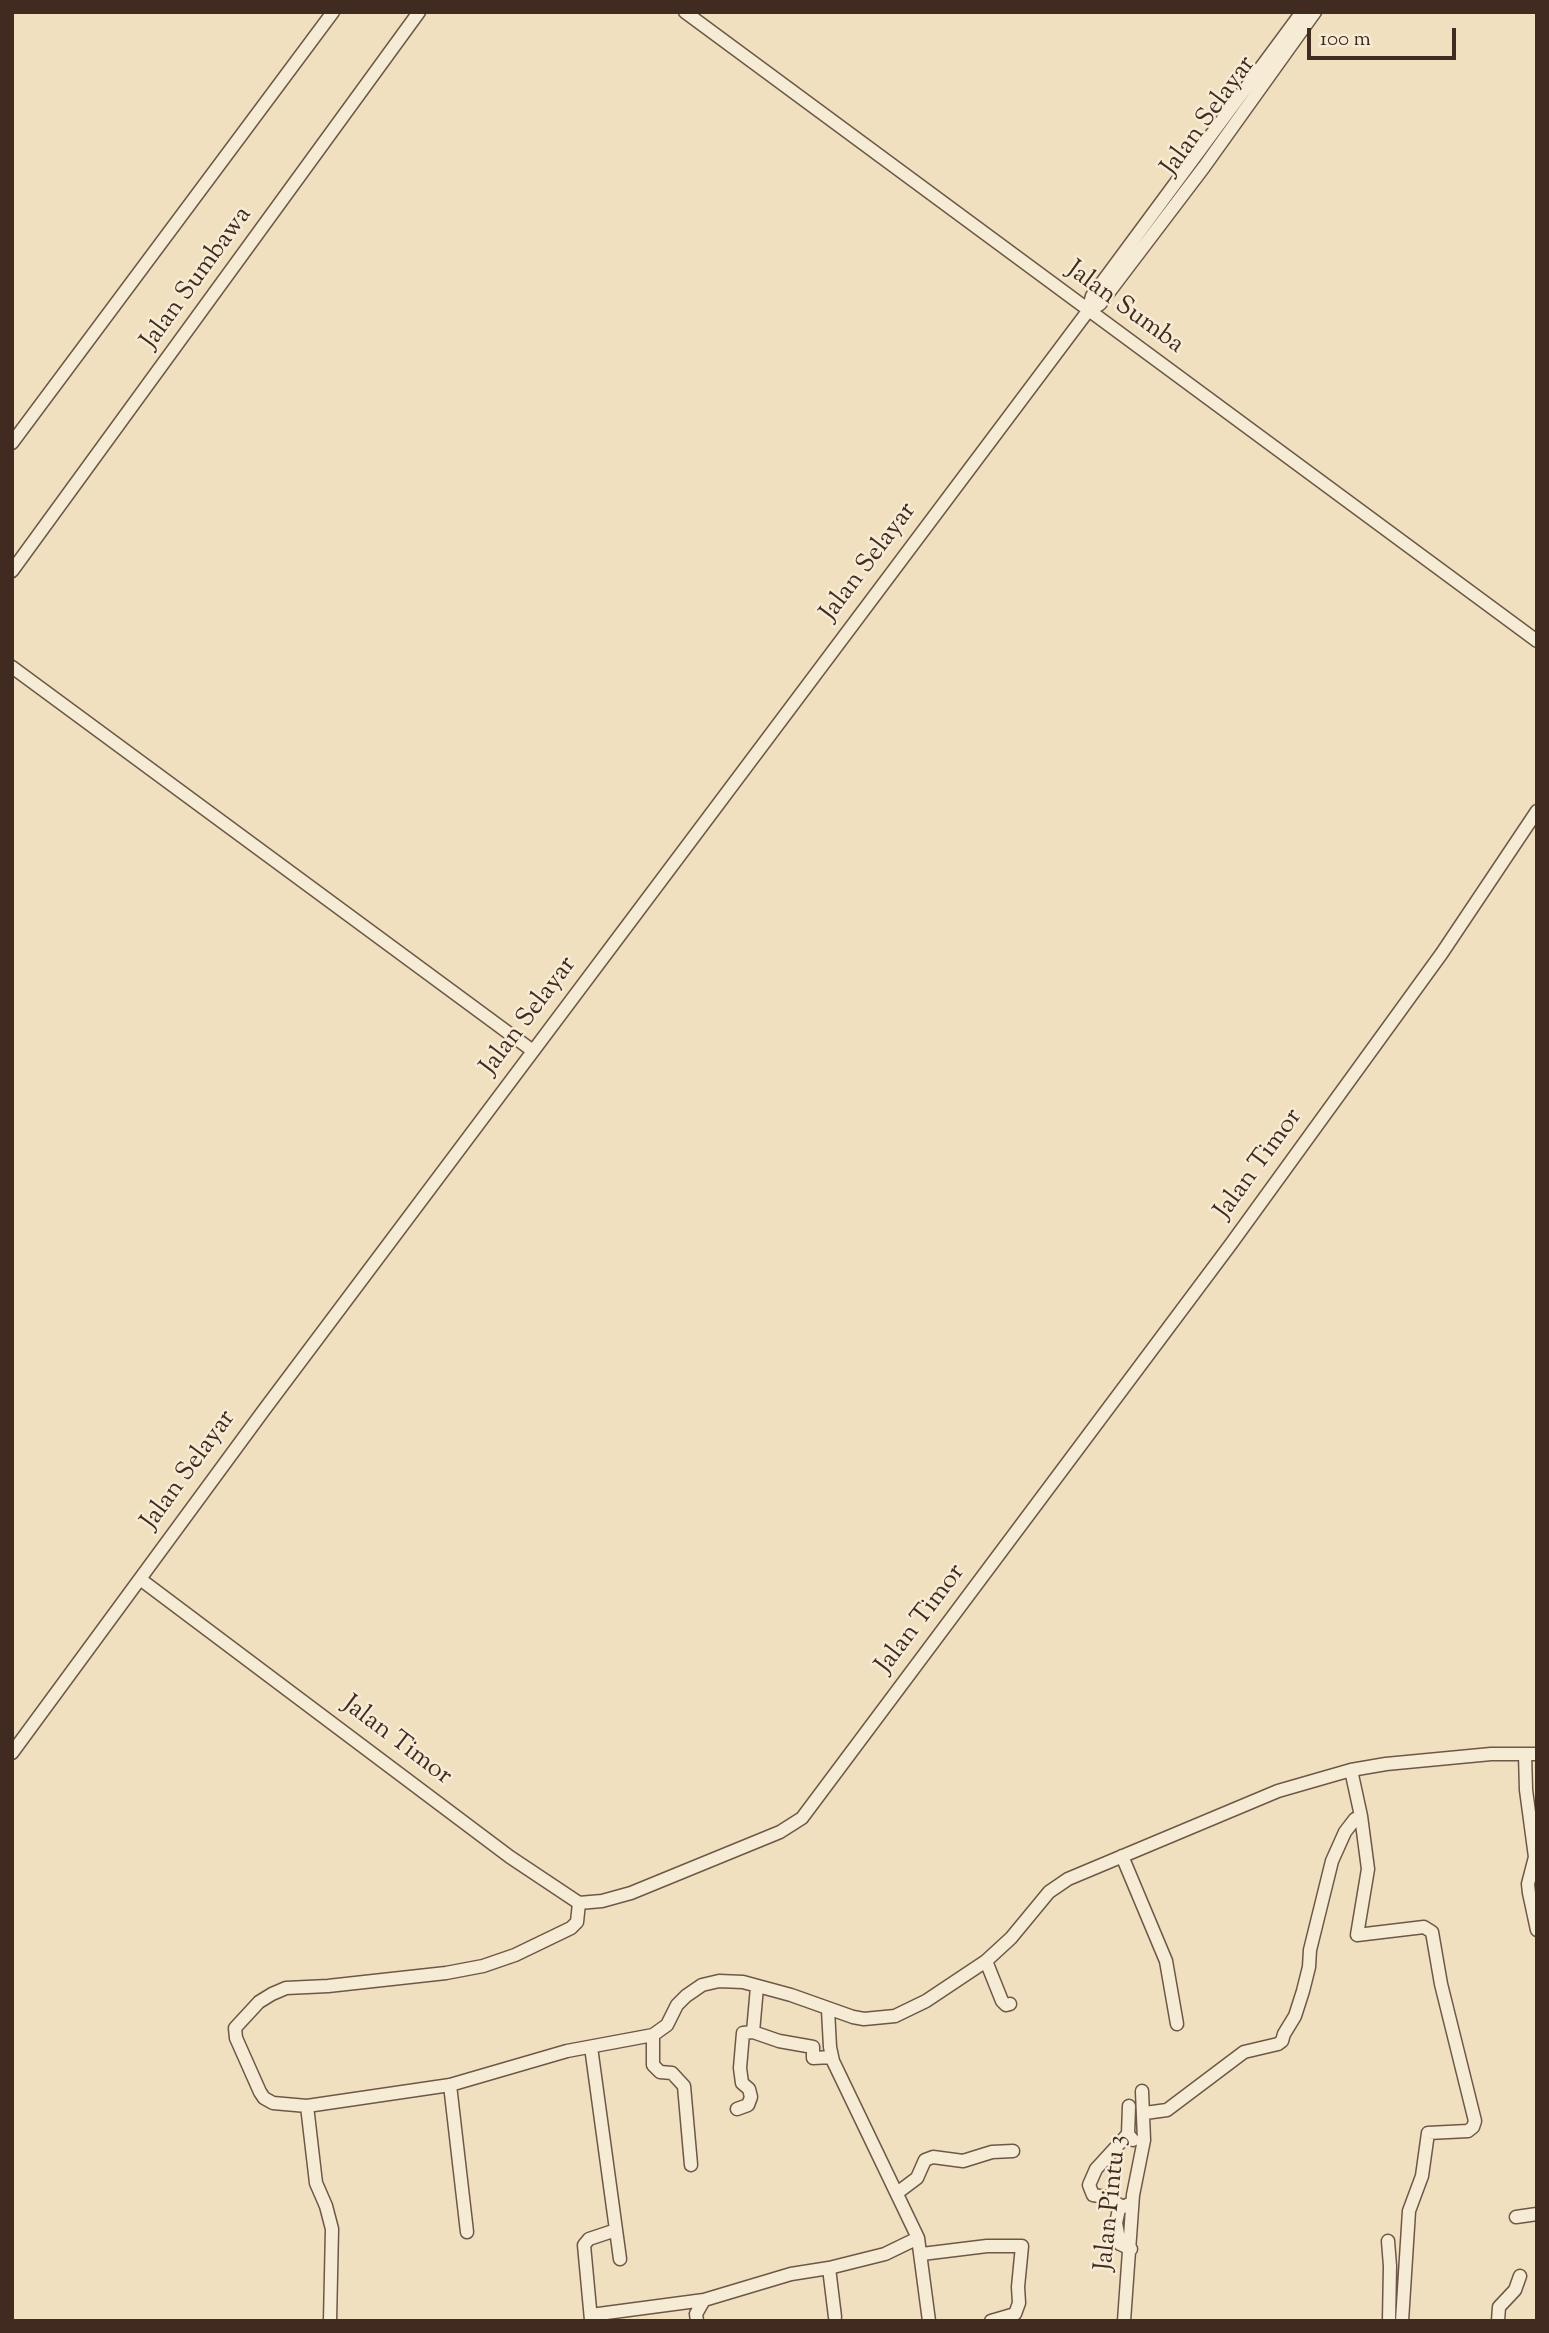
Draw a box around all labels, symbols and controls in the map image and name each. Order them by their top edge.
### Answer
scale bar [1311,14,1460,58]
text: 100 m [1320,25,1371,55]
street label: Jalan Selayar [1156,51,1264,183]
street label: Jalan Sumbawa [136,202,260,356]
street label: Jalan Sumba [1059,256,1189,362]
street label: Jalan Selayar [815,498,925,628]
street label: Jalan Selayar [475,952,585,1082]
street label: Jalan Timor [1209,1104,1311,1226]
street label: Jalan Selayar [136,1405,244,1537]
street label: Jalan Timor [871,1559,973,1681]
street label: Jalan Timor [335,1691,457,1793]
street label: Jalan Pintu 3 [1090,2134,1136,2272]

